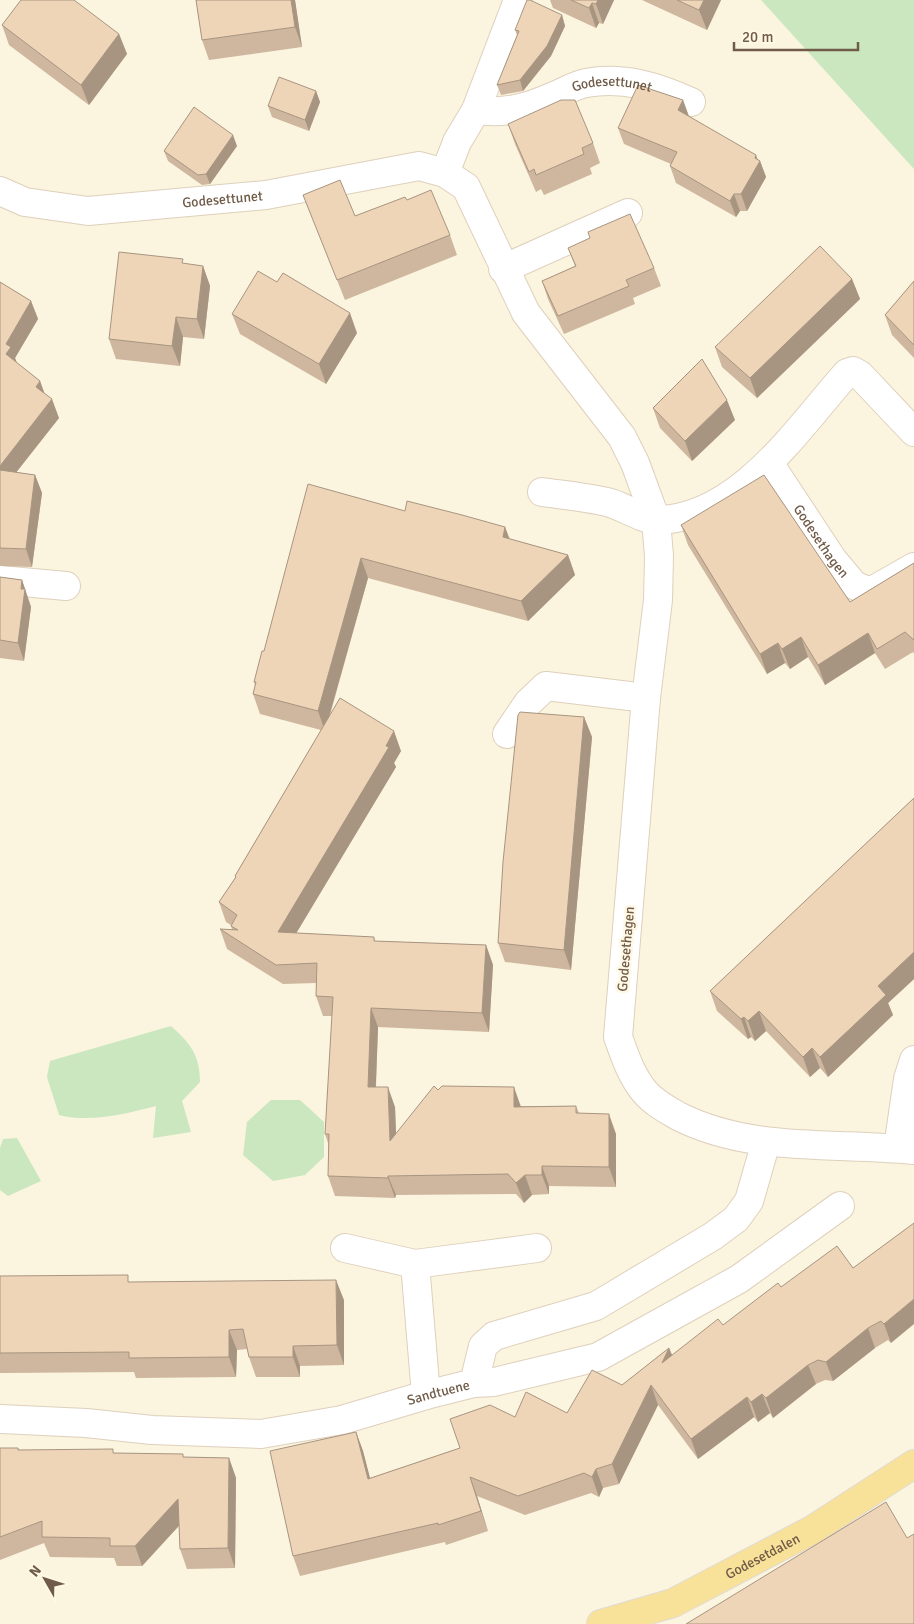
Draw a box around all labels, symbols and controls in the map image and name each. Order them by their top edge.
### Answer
scale bar [734,20,858,52]
text: 20 m [742,28,773,46]
street label: Godesettunet [569,72,654,95]
street label: Godesettunet [181,187,264,211]
street label: Godesethagen [790,501,853,581]
street label: Godesethagen [614,906,638,992]
street label: Sandtuene [405,1376,471,1409]
street label: Godesetdalen [722,1529,803,1583]
north arrow [20,1554,70,1604]
text: N [26,1562,45,1580]

